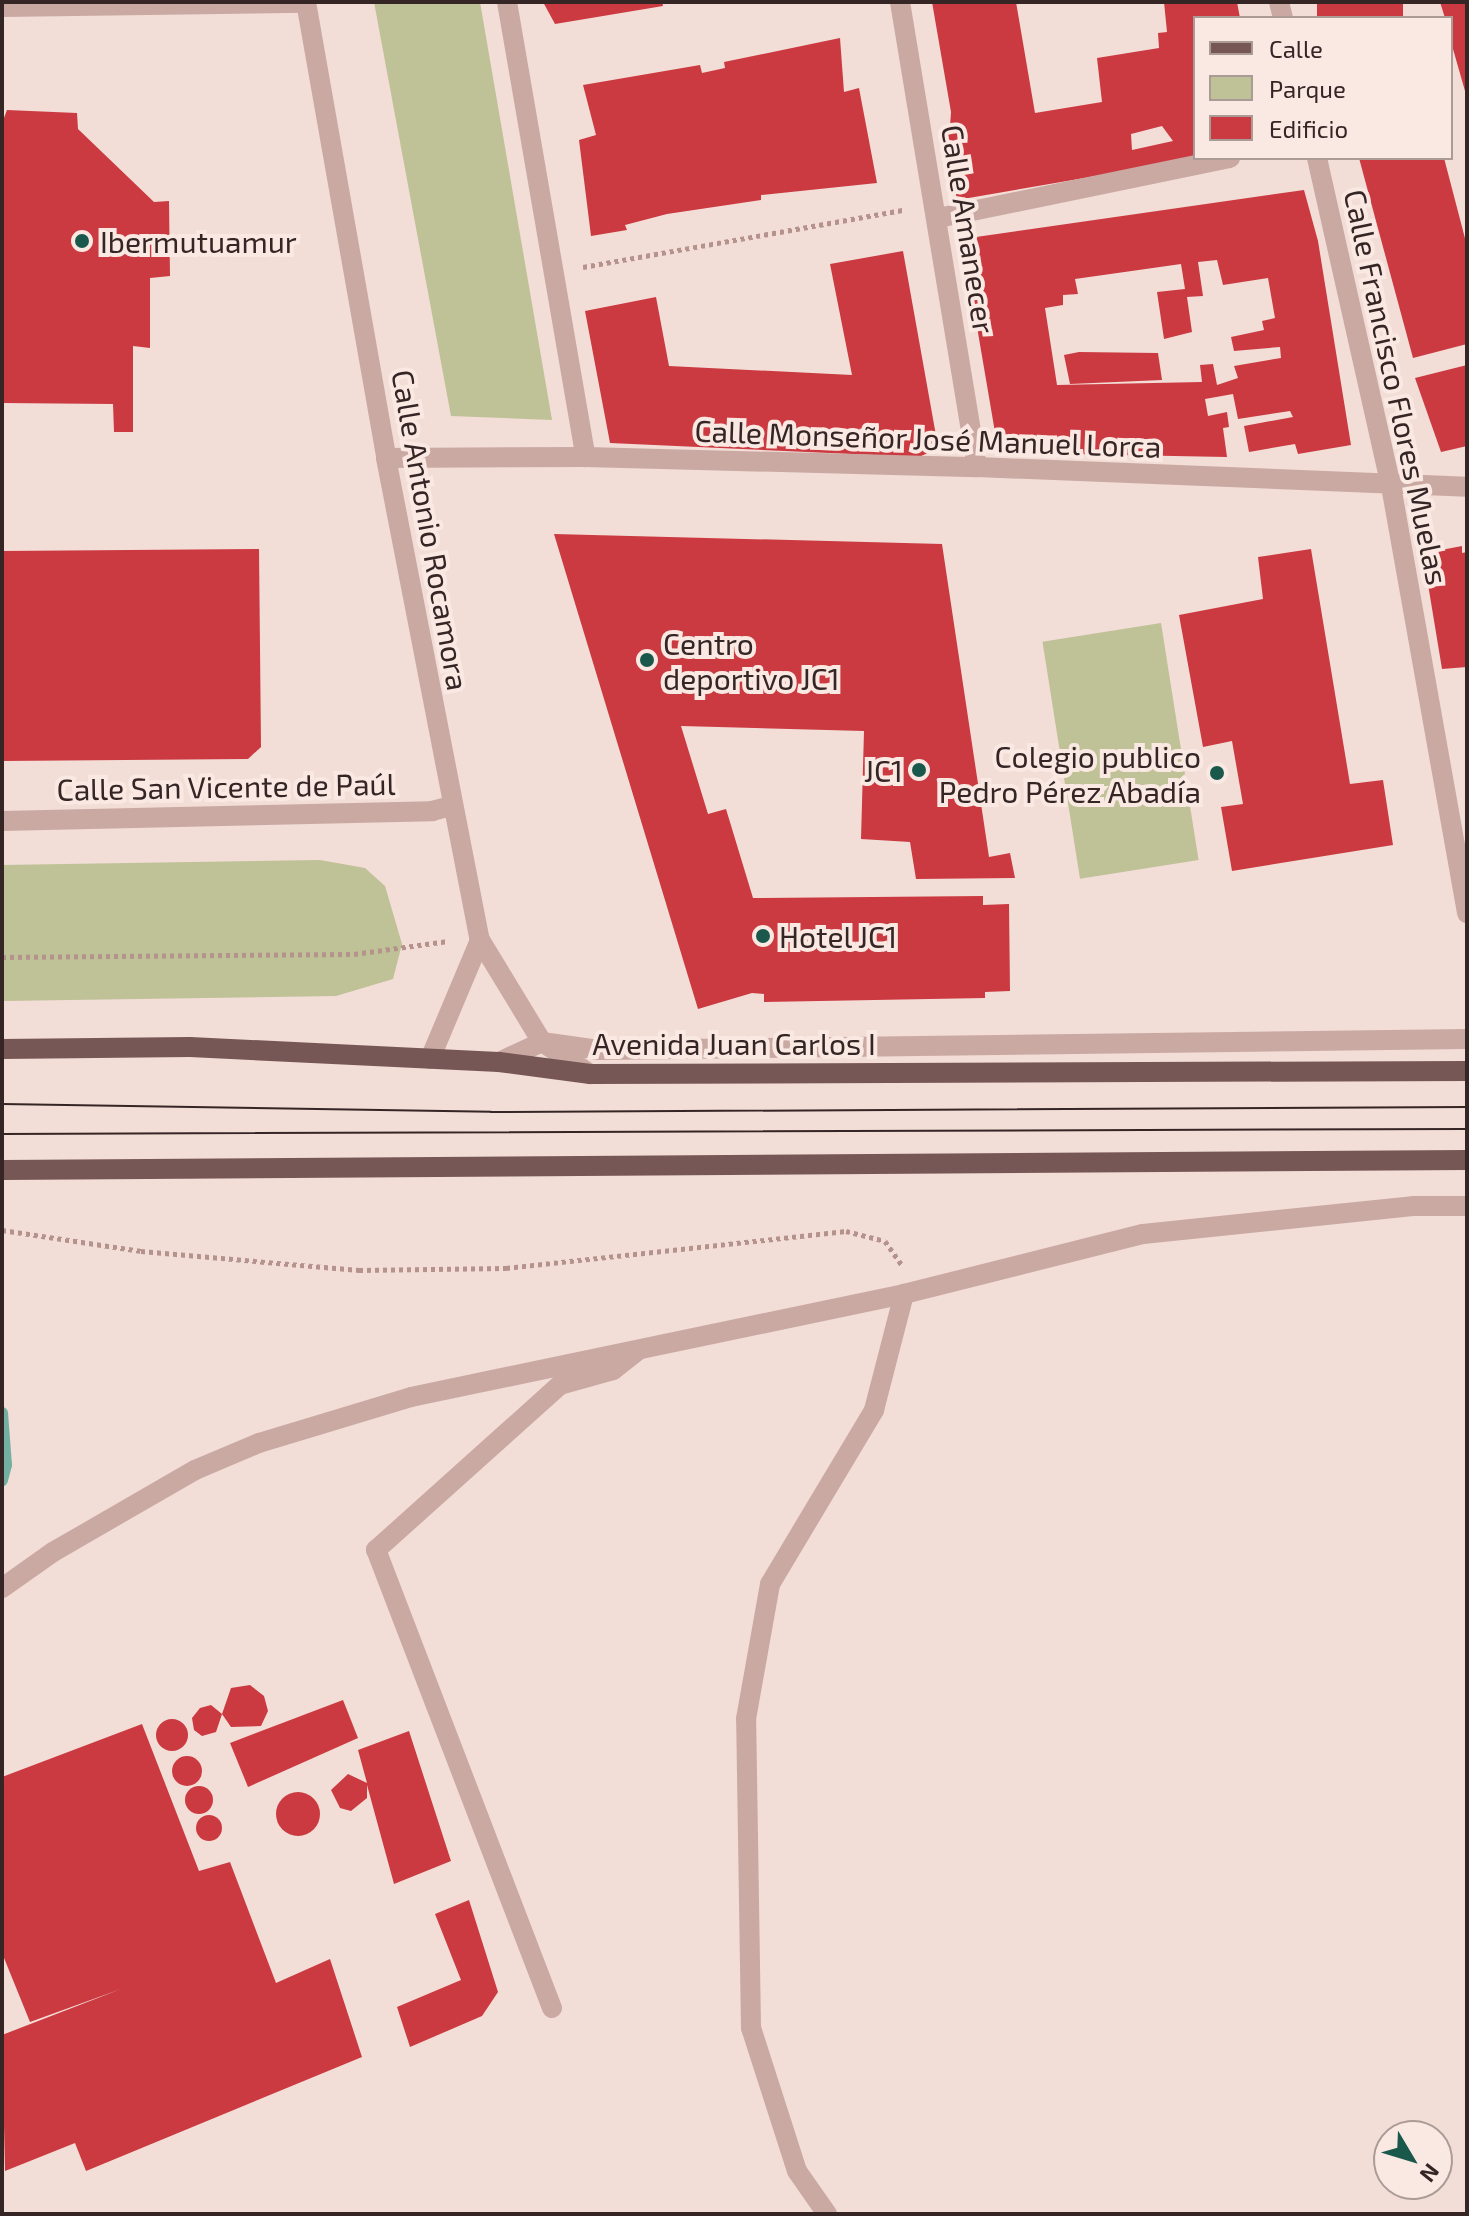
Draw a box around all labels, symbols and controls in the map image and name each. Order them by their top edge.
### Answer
legend [1193,16,1453,160]
text: Calle [1269,34,1323,63]
text: Parque [1269,74,1346,103]
text: Edificio [1269,114,1348,143]
street label: Calle Amanecer [935,122,1003,336]
street label: Calle Francisco Flores Muelas [1337,186,1457,588]
place label: Ibermutuamur [100,223,297,259]
marker: Ibermutuamur [71,230,93,252]
street label: Calle Antonio Rocamora [385,366,477,694]
street label: Calle Monseñor José Manuel Lorca [693,412,1163,464]
place label: Centro deportivo JC1 [663,625,840,696]
marker: Centro deportivo JC1 [638,651,656,669]
place label: Colegio publico Pedro Pérez Abadía [938,738,1201,808]
place label: JC1 [864,752,903,788]
marker: JC1 [910,761,928,779]
marker: Colegio publico Pedro Pérez Abadía [1208,764,1226,782]
street label: Calle San Vicente de Paúl [56,765,396,807]
place label: Hotel JC1 [779,918,898,954]
marker: Hotel JC1 [754,927,772,945]
street label: Avenida Juan Carlos I [592,1025,876,1061]
north arrow [1373,2120,1453,2200]
text: N [1415,2159,1445,2188]

